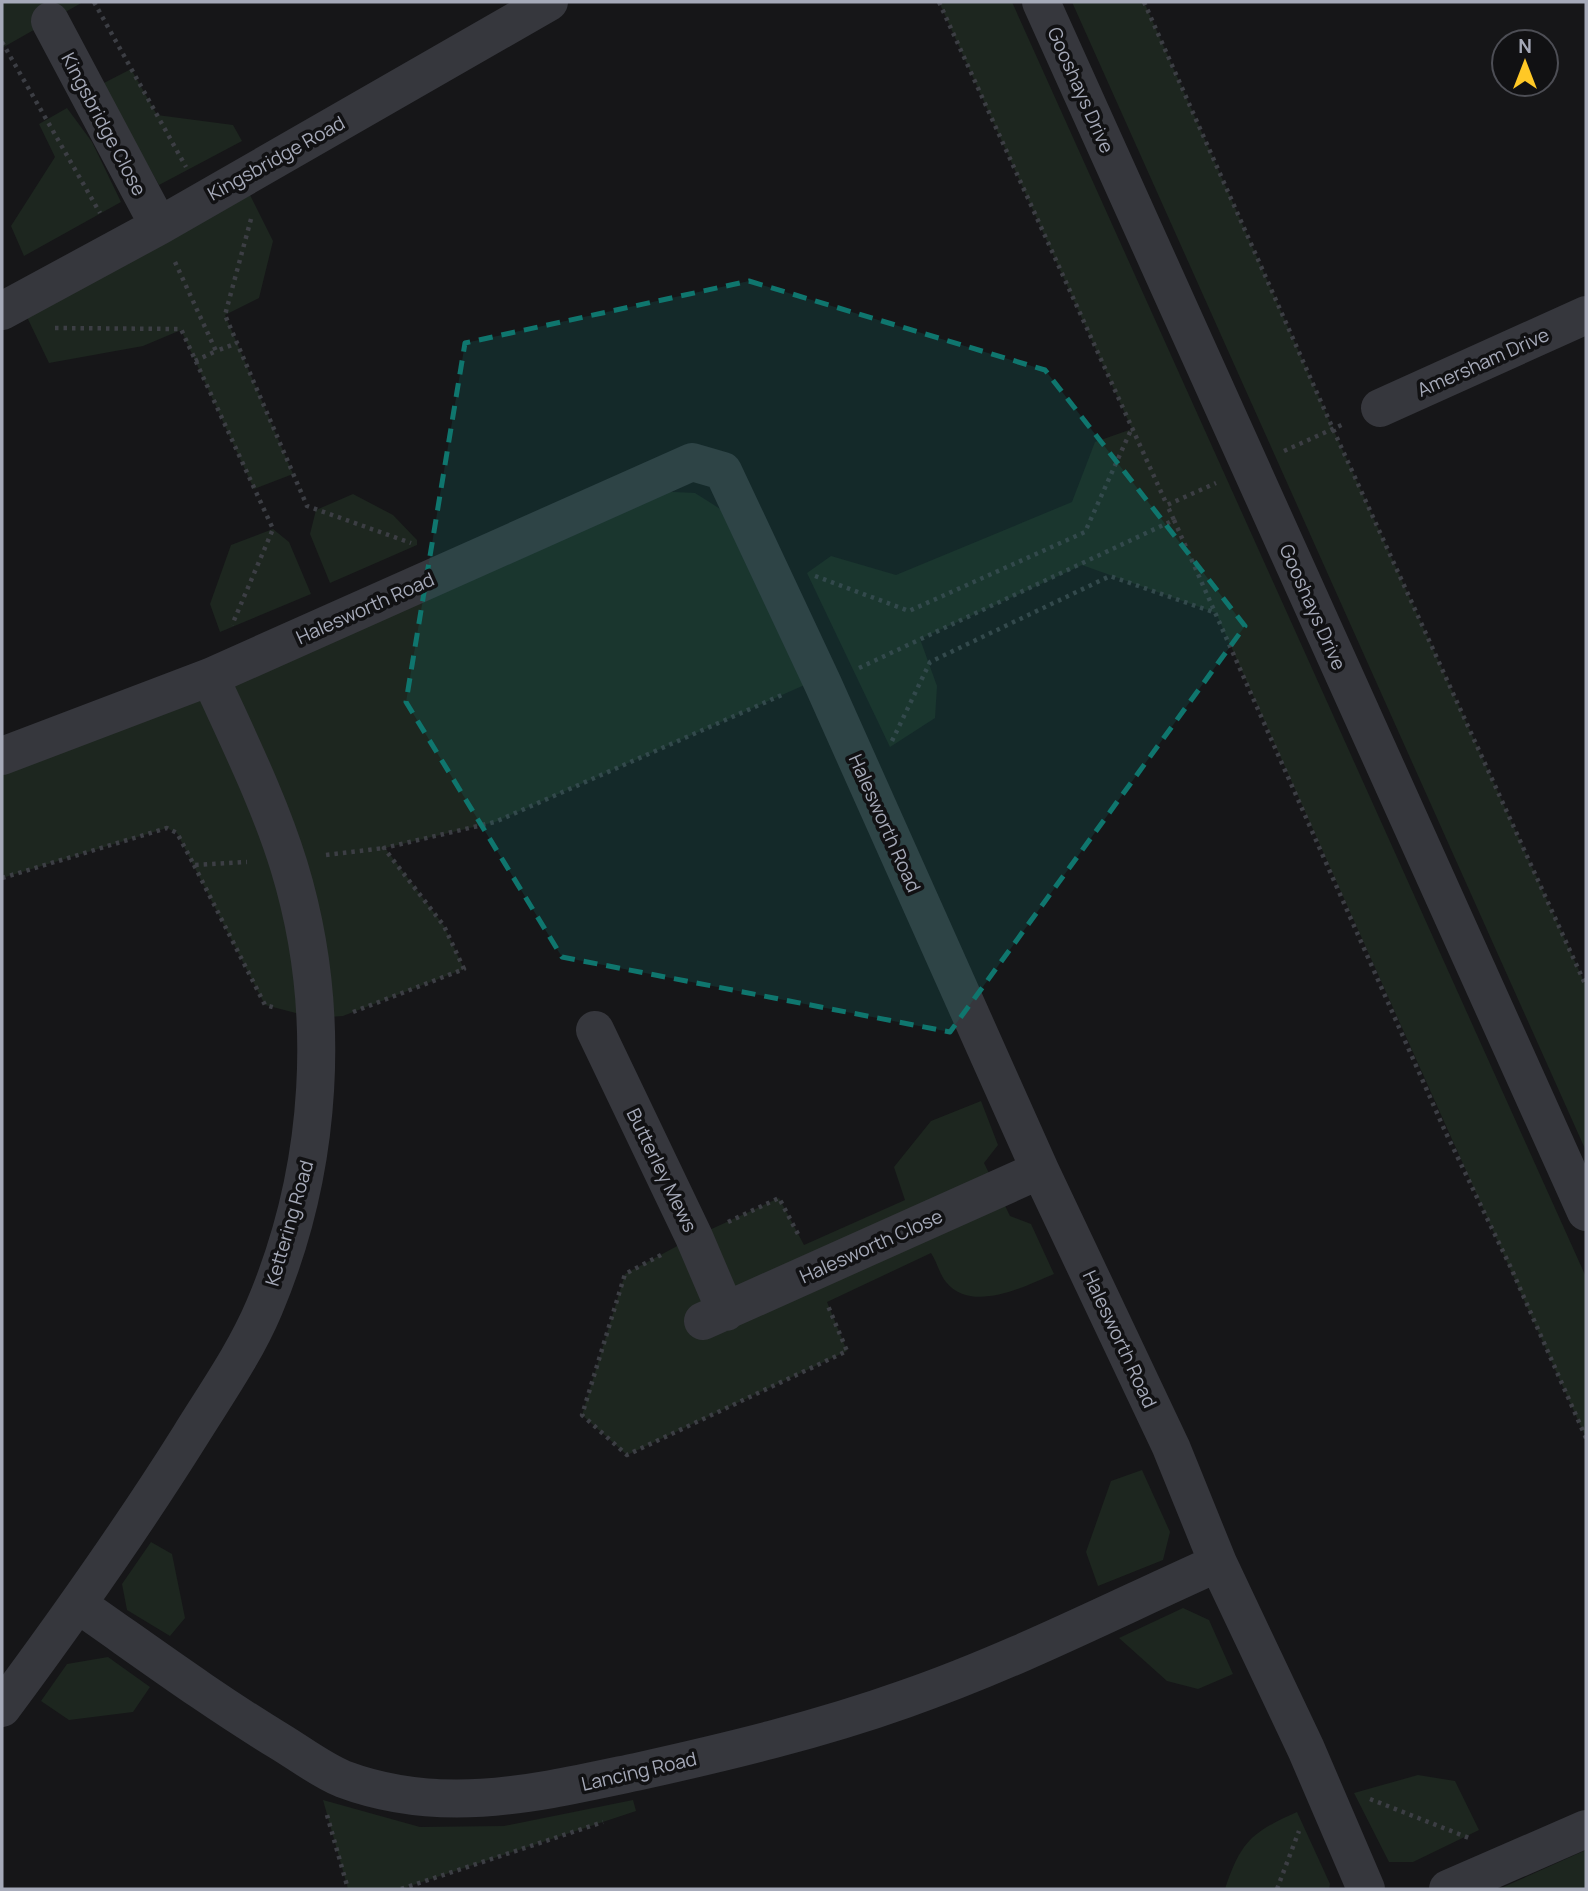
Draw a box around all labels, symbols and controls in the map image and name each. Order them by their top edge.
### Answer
street label: Gooshays Drive [1042,23,1120,157]
north arrow [1490,28,1560,98]
text: N [1518,33,1532,59]
street label: Kingsbridge Close [55,48,153,200]
street label: Kingsbridge Road [203,109,349,207]
street label: Amersham Drive [1413,321,1553,403]
street label: Gooshays Drive [1274,540,1352,674]
street label: Halesworth Road [292,566,438,650]
street label: Halesworth Road [843,750,927,896]
street label: Butterley Mews [621,1104,703,1236]
street label: Kettering Road [259,1157,319,1289]
street label: Halesworth Close [795,1203,947,1289]
street label: Halesworth Road [1077,1266,1163,1412]
street label: Lancing Road [579,1745,699,1797]

